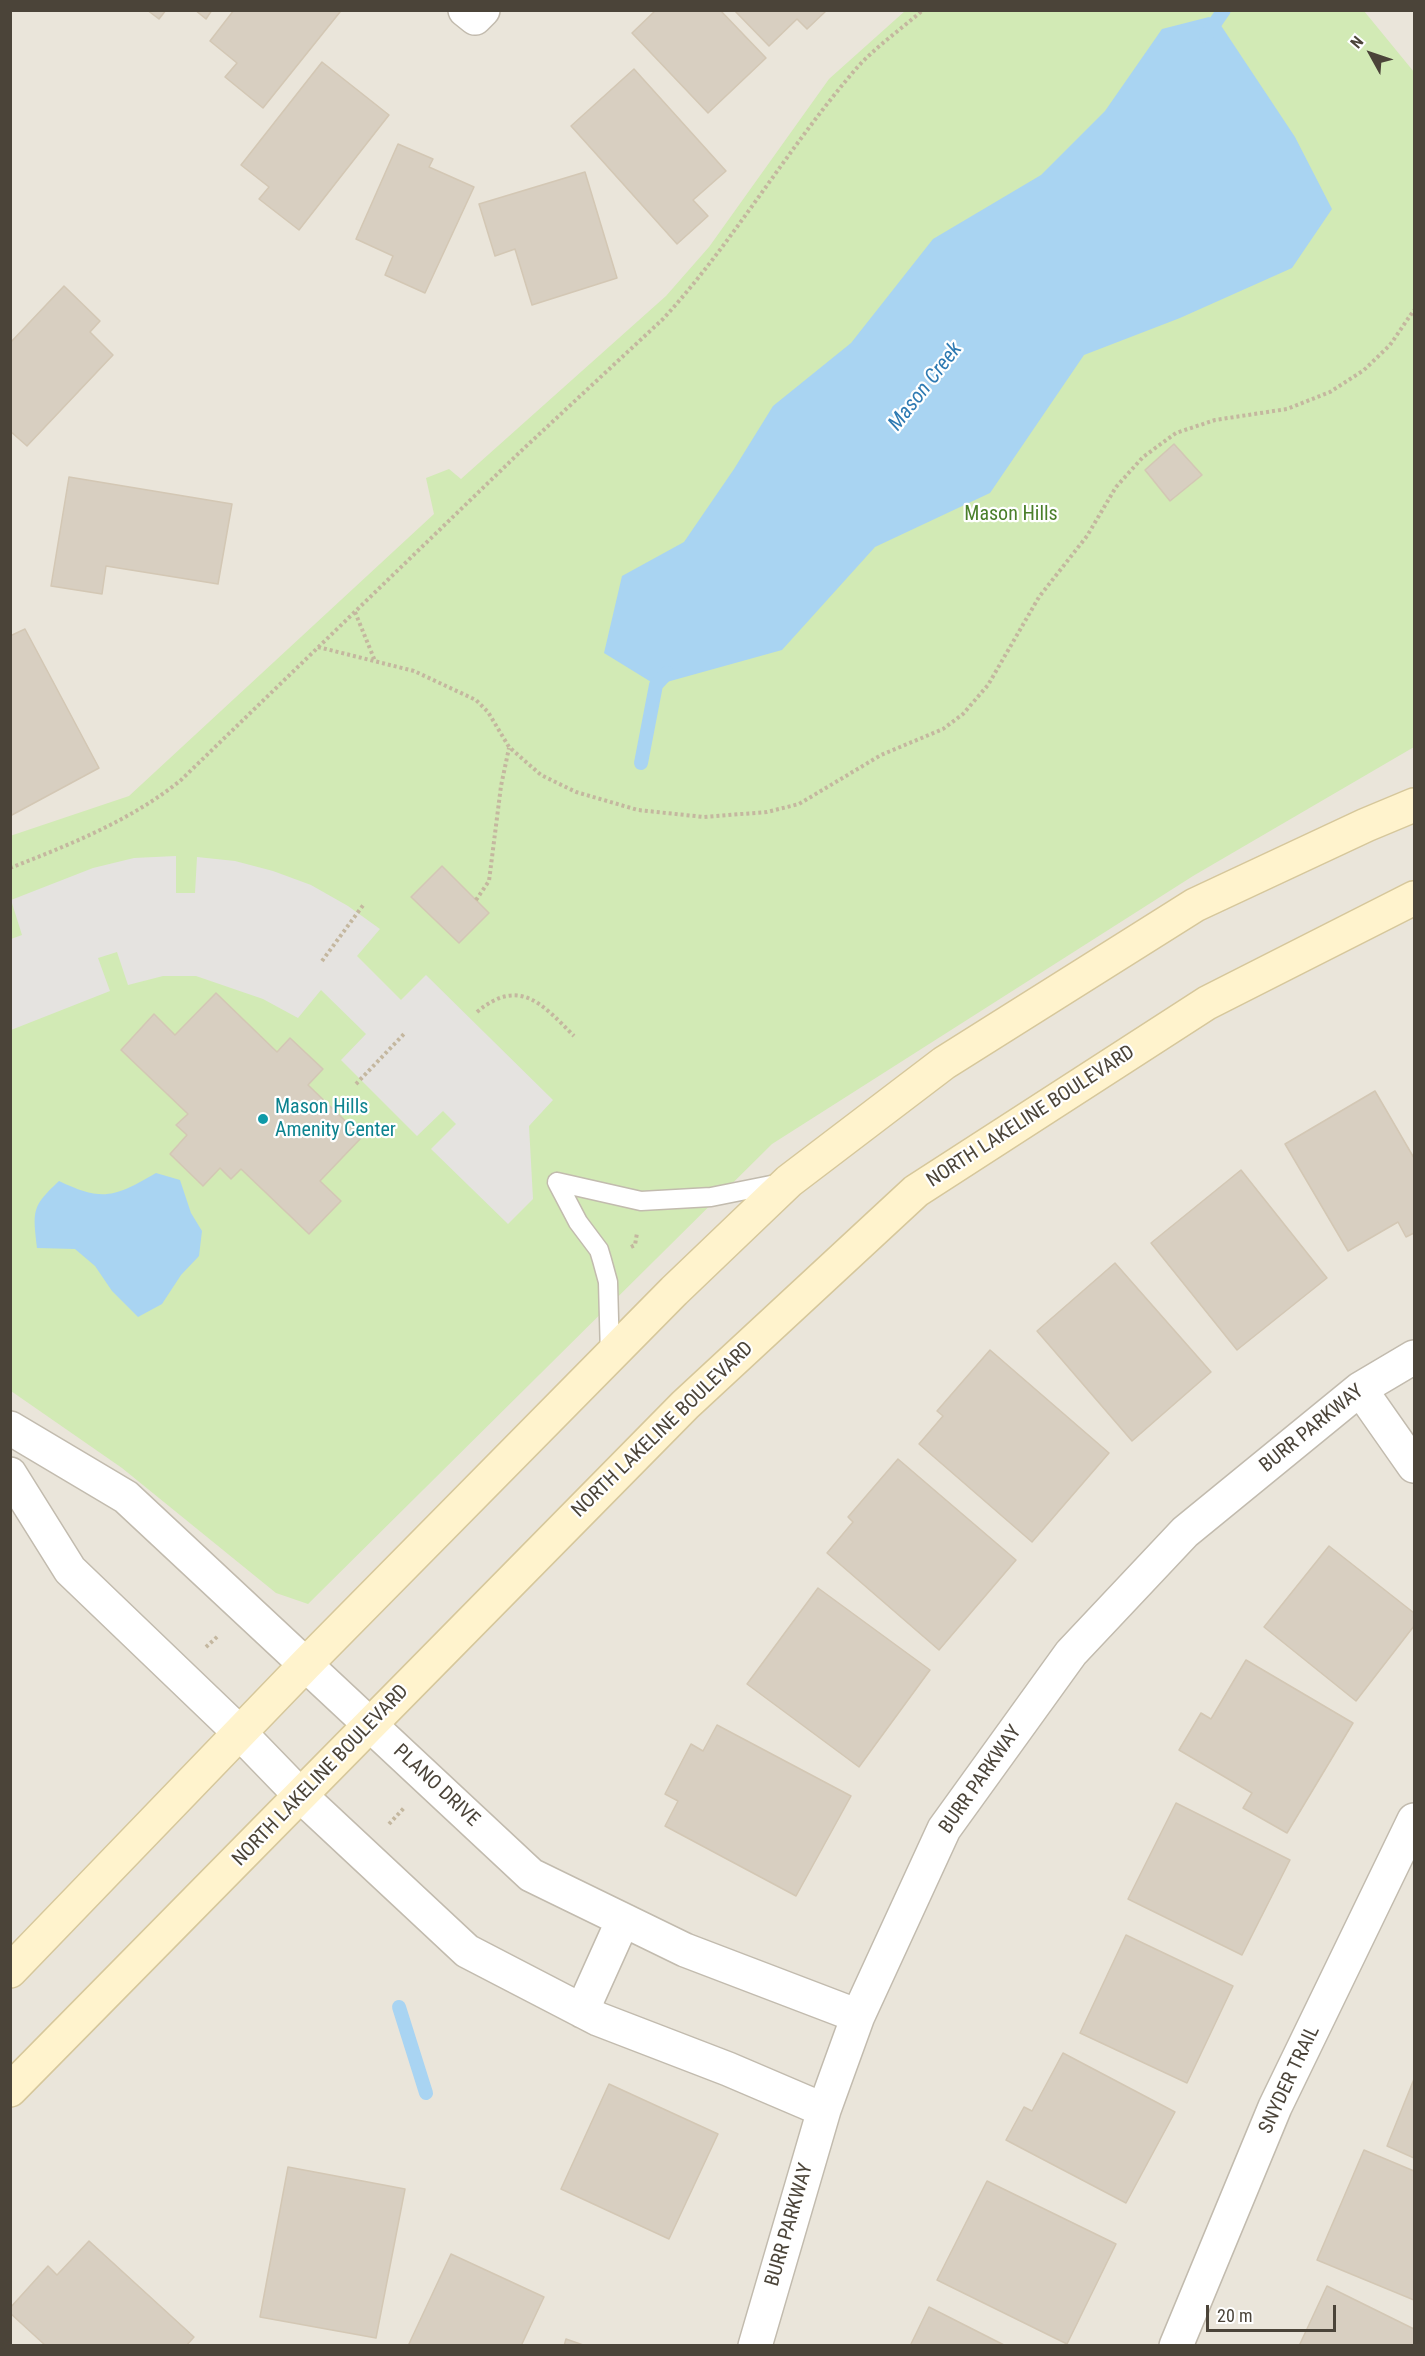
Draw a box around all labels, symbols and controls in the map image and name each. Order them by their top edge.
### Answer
north arrow [1341,24,1401,84]
text: N [1346,32,1367,52]
water label: Mason Creek [884,338,968,436]
park label: Mason Hills [964,503,1058,527]
street label: NORTH LAKELINE BOULEVARD [923,1041,1139,1193]
place label: Mason Hills Amenity Center [275,1096,396,1143]
marker: Mason Hills Amenity Center [256,1112,270,1126]
street label: NORTH LAKELINE BOULEVARD [567,1337,759,1523]
street label: BURR PARKWAY [1255,1380,1369,1478]
street label: NORTH LAKELINE BOULEVARD [228,1680,414,1872]
street label: BURR PARKWAY [935,1721,1027,1839]
street label: PLANO DRIVE [388,1740,484,1832]
street label: SNYDER TRAIL [1254,2022,1326,2138]
street label: BURR PARKWAY [761,2161,819,2289]
scale bar [1209,2293,1340,2331]
text: 20 m [1217,2305,1252,2326]

